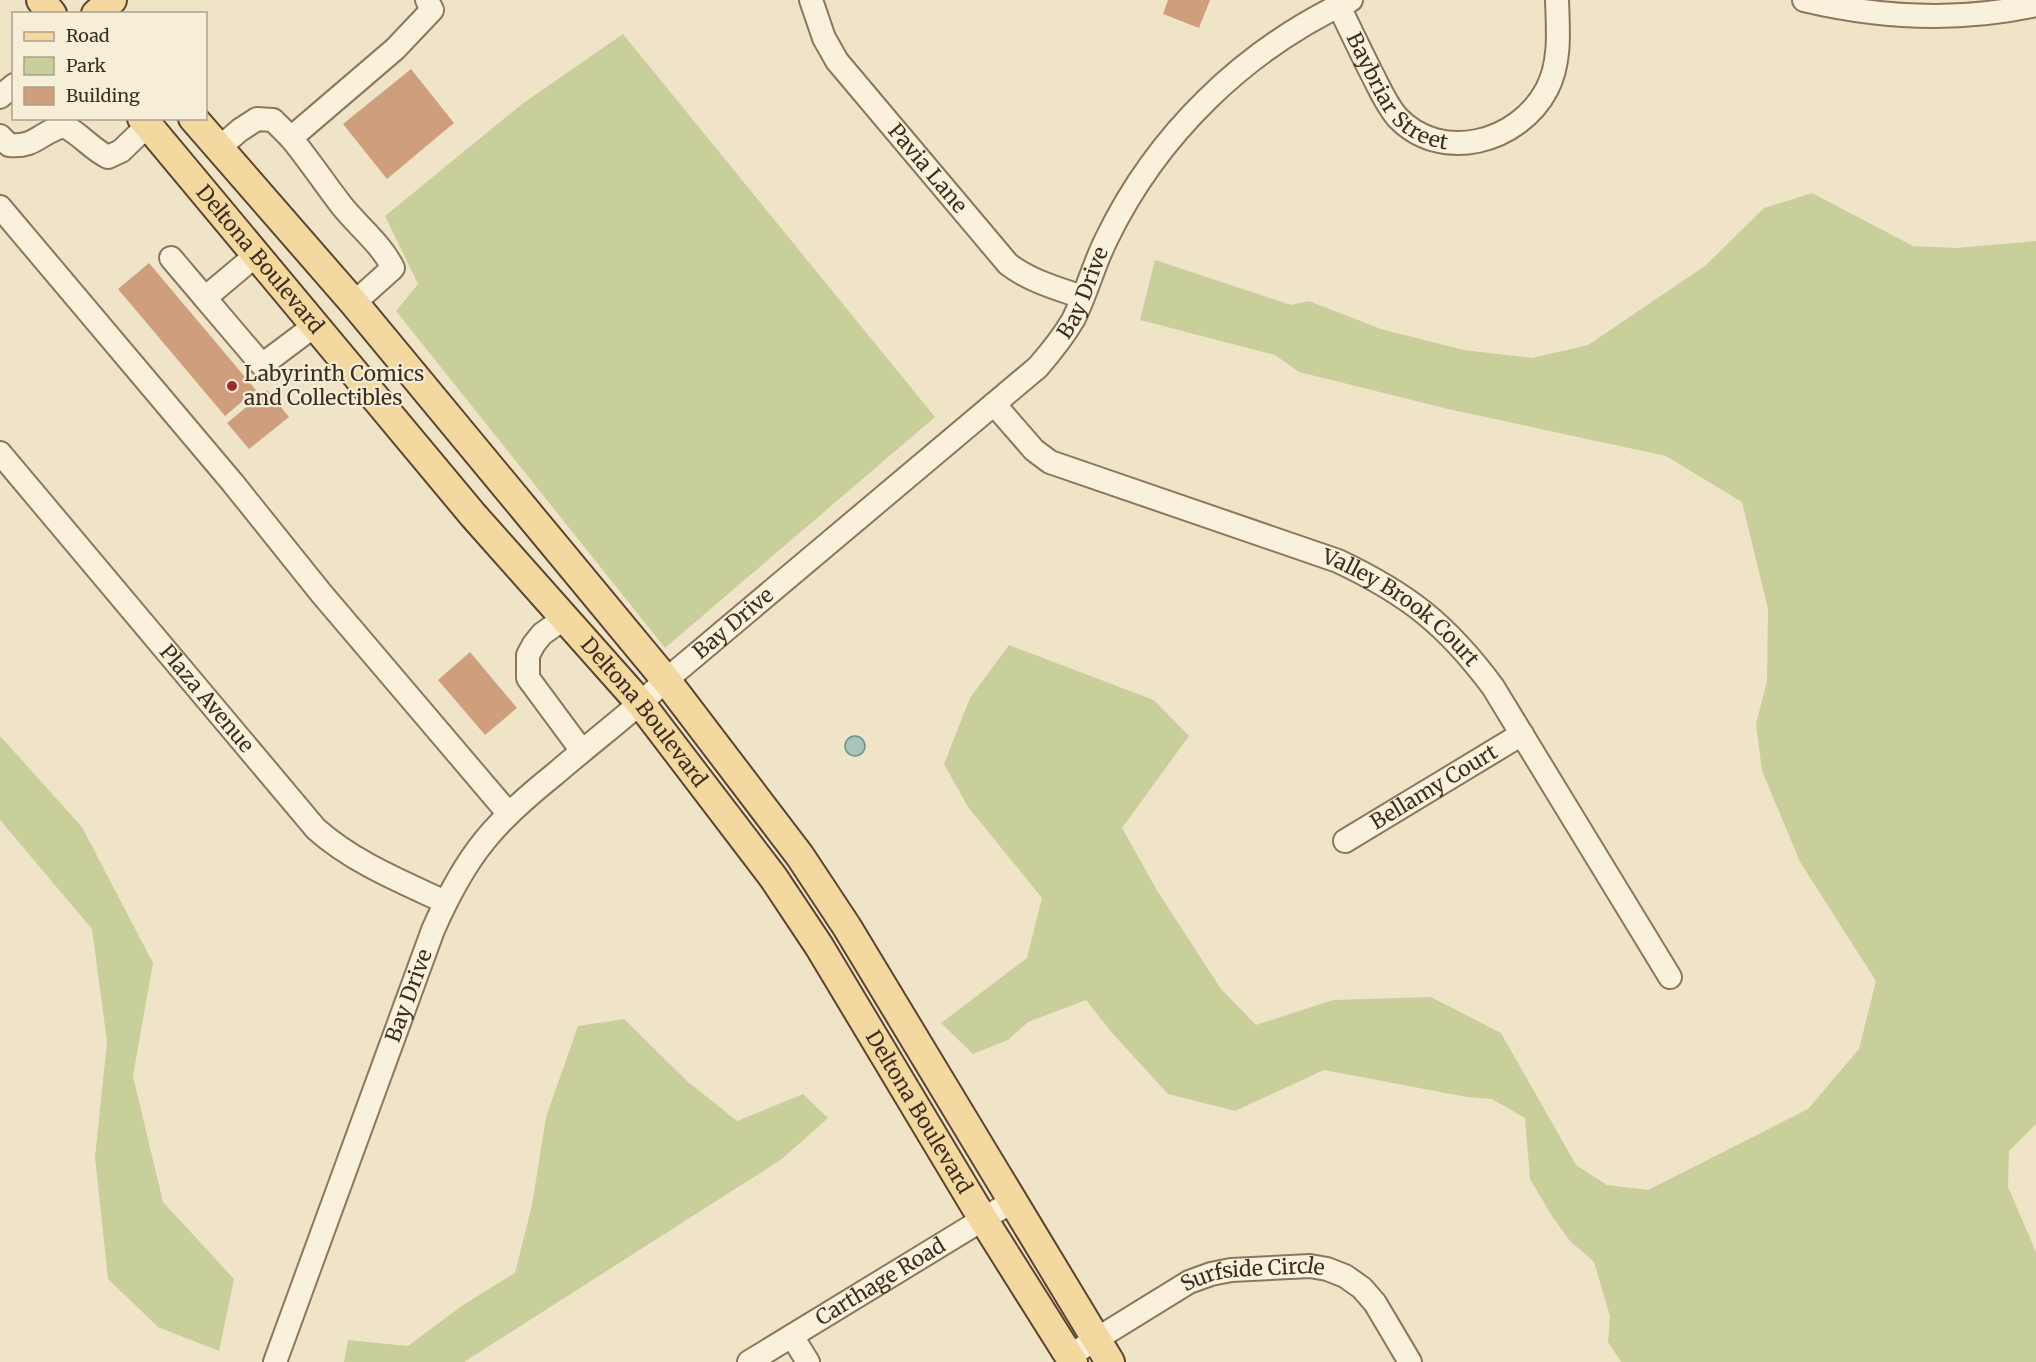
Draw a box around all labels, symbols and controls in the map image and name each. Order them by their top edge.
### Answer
legend [12,12,207,120]
text: Road [66,24,110,47]
street label: Baybriar Street [1341,28,1450,155]
text: Park [66,54,107,77]
text: Building [66,84,140,107]
street label: Pavia Lane [882,118,973,219]
street label: Deltona Boulevard [190,179,330,339]
street label: Bay Drive [1051,242,1114,344]
place label: Labyrinth Comics and Collectibles [244,360,424,411]
marker: Labyrinth Comics and Collectibles [225,379,239,393]
street label: Valley Brook Court [1318,542,1485,672]
street label: Bay Drive [687,581,779,665]
street label: Deltona Boulevard [575,631,714,793]
street label: Plaza Avenue [154,639,260,758]
street label: Bellamy Court [1365,738,1502,836]
street label: Bay Drive [379,945,438,1046]
street label: Deltona Boulevard [860,1025,979,1199]
street label: Carthage Road [810,1231,950,1331]
street label: Surfside Circle [1175,1252,1327,1297]

